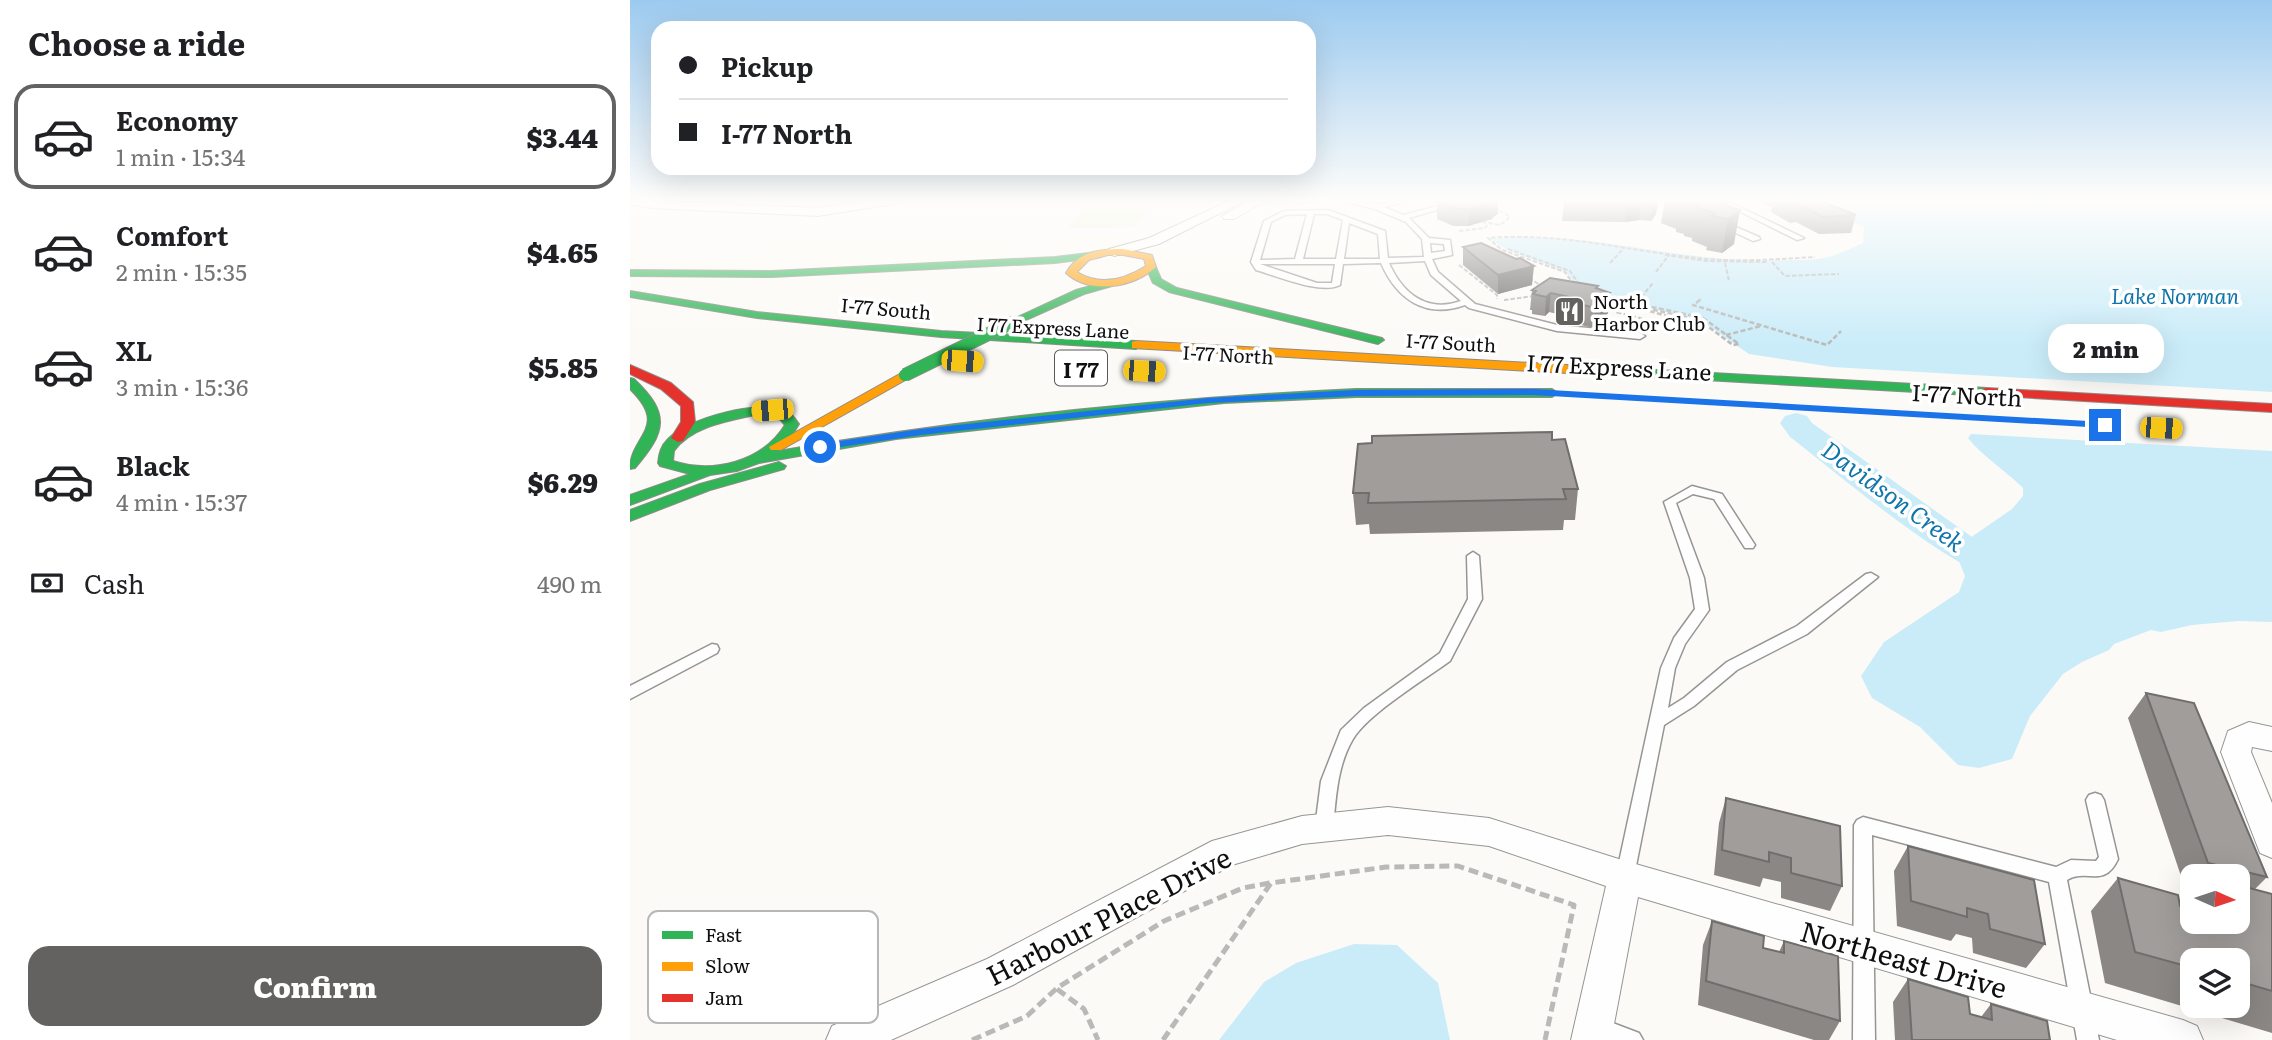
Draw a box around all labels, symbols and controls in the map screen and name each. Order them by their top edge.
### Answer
text: Choose a ride [28,18,245,66]
text: Pickup [721,46,813,85]
text: Economy [116,100,238,139]
icon: car [32,105,95,168]
text: I-77 North [721,113,853,152]
text: $3.44 [526,117,598,156]
text: 1 min · 15:34 [116,139,246,173]
text: Comfort [116,215,228,254]
icon: car [32,220,95,283]
text: $4.65 [527,232,598,271]
text: 2 min · 15:35 [116,254,247,288]
water label: Lake Norman [2111,279,2240,310]
place label: North Harbor Club [1593,287,1705,337]
street label: I-77 South [840,290,932,326]
restaurant icon: North Harbor Club [1553,295,1587,329]
street label: I 77 Express Lane [976,309,1130,345]
callout: 2 min [2047,324,2163,372]
street label: I-77 South [1405,326,1497,358]
text: XL [116,330,153,369]
text: 2 min [2073,331,2139,365]
icon: car [32,335,95,398]
street label: I-77 North [1182,338,1274,370]
street label: I 77 Express Lane [1526,344,1712,388]
text: $5.85 [528,347,598,386]
car [941,349,984,373]
road number: I 77 [1055,350,1107,386]
car [1123,359,1166,383]
text: 3 min · 15:36 [116,369,248,403]
street label: I-77 North [1911,374,2023,414]
car [751,398,794,422]
route end [2089,409,2121,441]
car [2140,416,2183,440]
route start [804,431,836,463]
water label: Davidson Creek [1815,431,1973,559]
text: Black [116,445,190,484]
icon: car [32,450,95,513]
text: $6.29 [527,462,598,501]
text: 4 min · 15:37 [116,484,247,518]
text: Cash [84,563,145,602]
icon: cash [28,564,66,602]
text: 490 m [537,566,602,600]
street label: Harbour Place Drive [978,835,1238,995]
north arrow [2180,864,2250,934]
map controls [2180,864,2250,1018]
street label: Northeast Drive [1796,908,2012,1008]
legend [648,911,878,1023]
text: Fast [705,920,742,948]
button: Confirm [28,946,602,1026]
button: layers [2180,948,2250,1018]
text: Slow [705,951,750,979]
text: Jam [705,983,743,1011]

